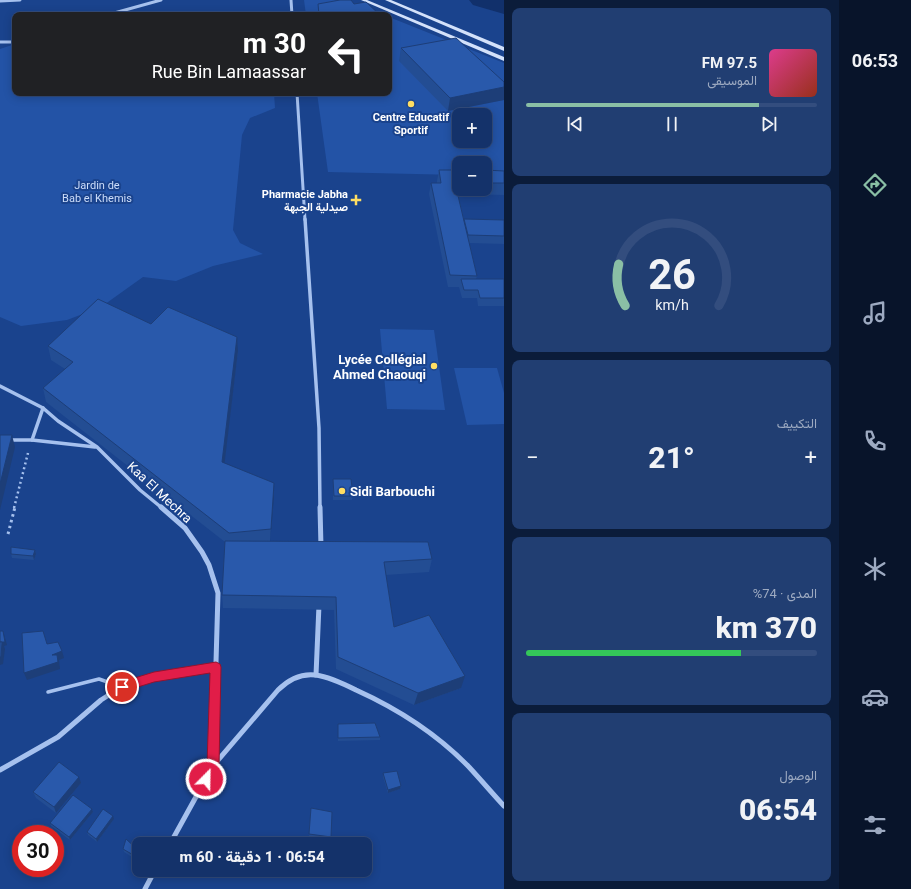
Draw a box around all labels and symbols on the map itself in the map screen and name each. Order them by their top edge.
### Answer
marker: Centre Educatif Sportif [406,99,416,109]
place label: Centre Educatif Sportif [373,111,449,137]
park label: Jardin de Bab el Khemis [62,179,132,205]
place label: Pharmacie Jabha صيدلية الجبهة [262,188,348,214]
marker: Pharmacie Jabha صيدلية الجبهة [351,195,361,205]
place label: Lycée Collégial Ahmed Chaouqi [333,352,426,382]
marker: Lycée Collégial Ahmed Chaouqi [429,361,439,371]
street label: Kaa El Mechra [124,459,195,526]
place label: Sidi Barbouchi [350,484,435,499]
marker: Sidi Barbouchi [337,486,347,496]
pin [105,670,139,704]
position arrow [185,758,227,800]
speed limit sign: 30 [12,825,64,877]

